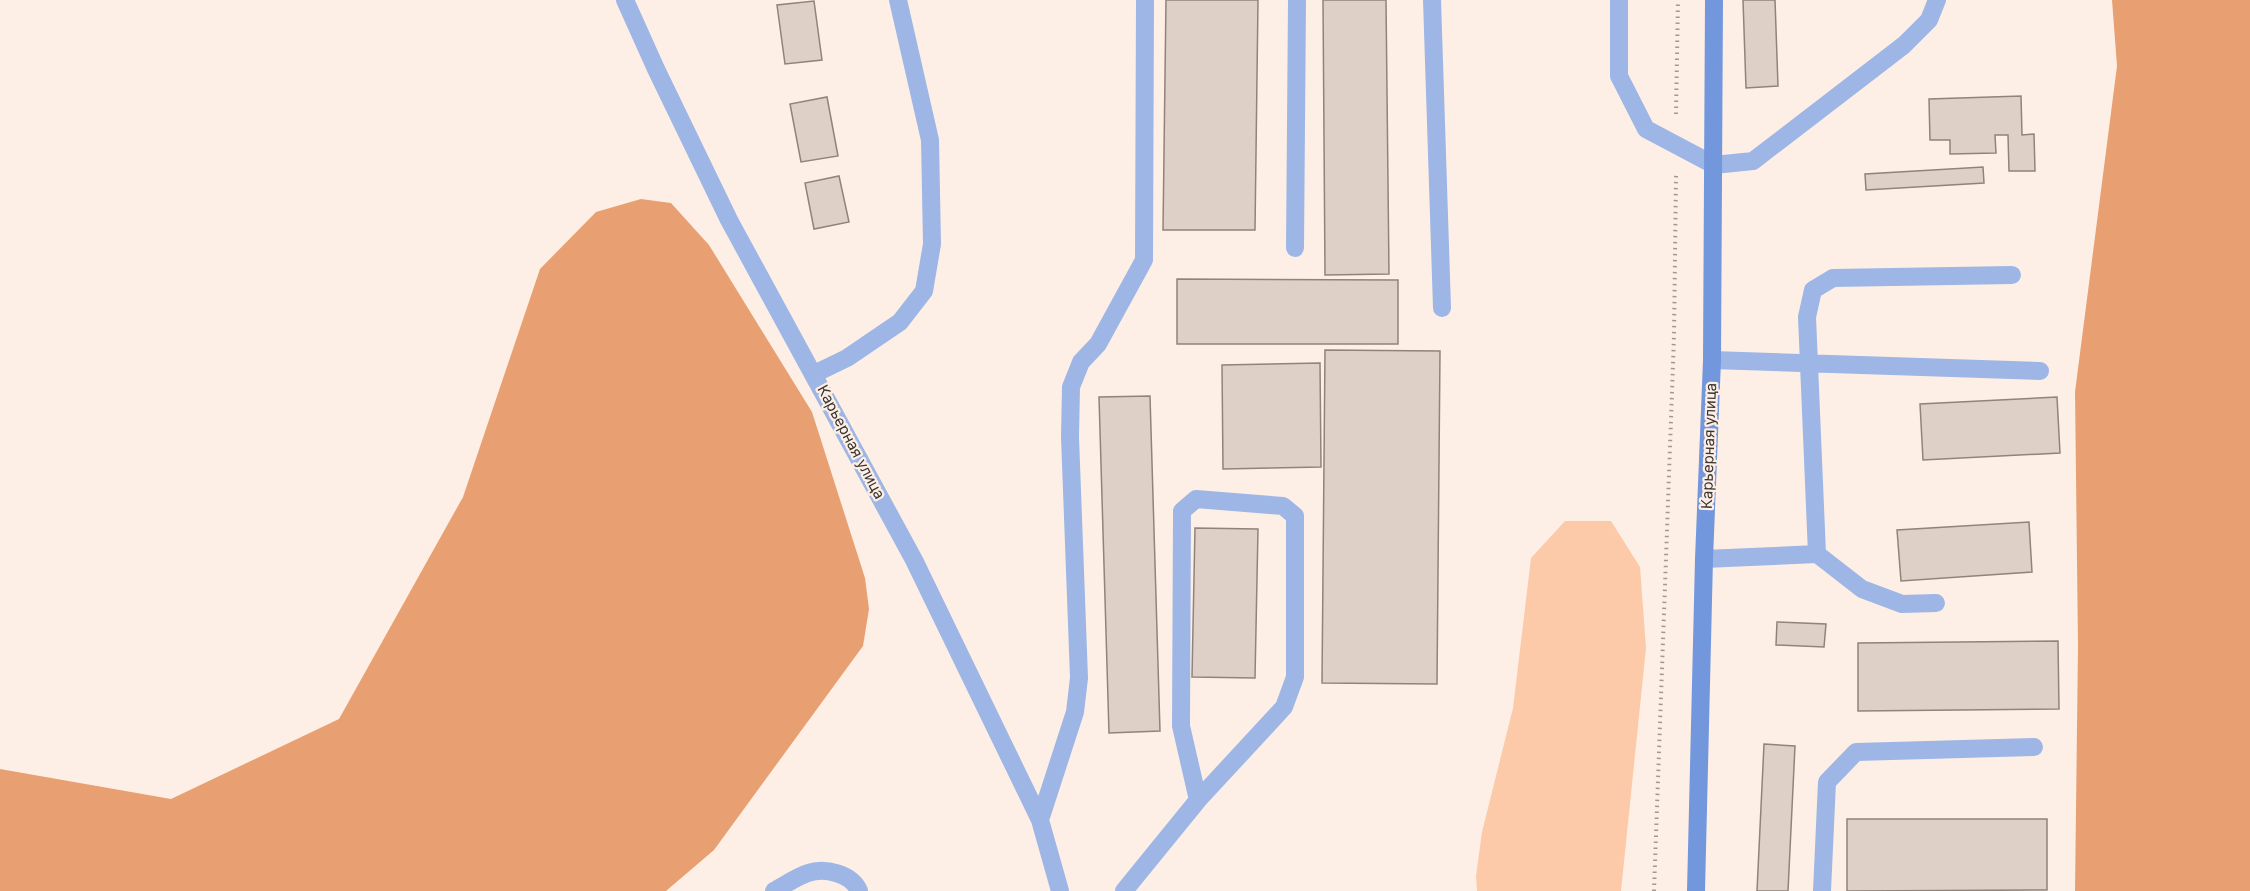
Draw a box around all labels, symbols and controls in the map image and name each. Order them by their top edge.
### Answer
street label: Карьерная улица [813,381,890,502]
street label: Карьерная улица [1697,382,1720,510]

